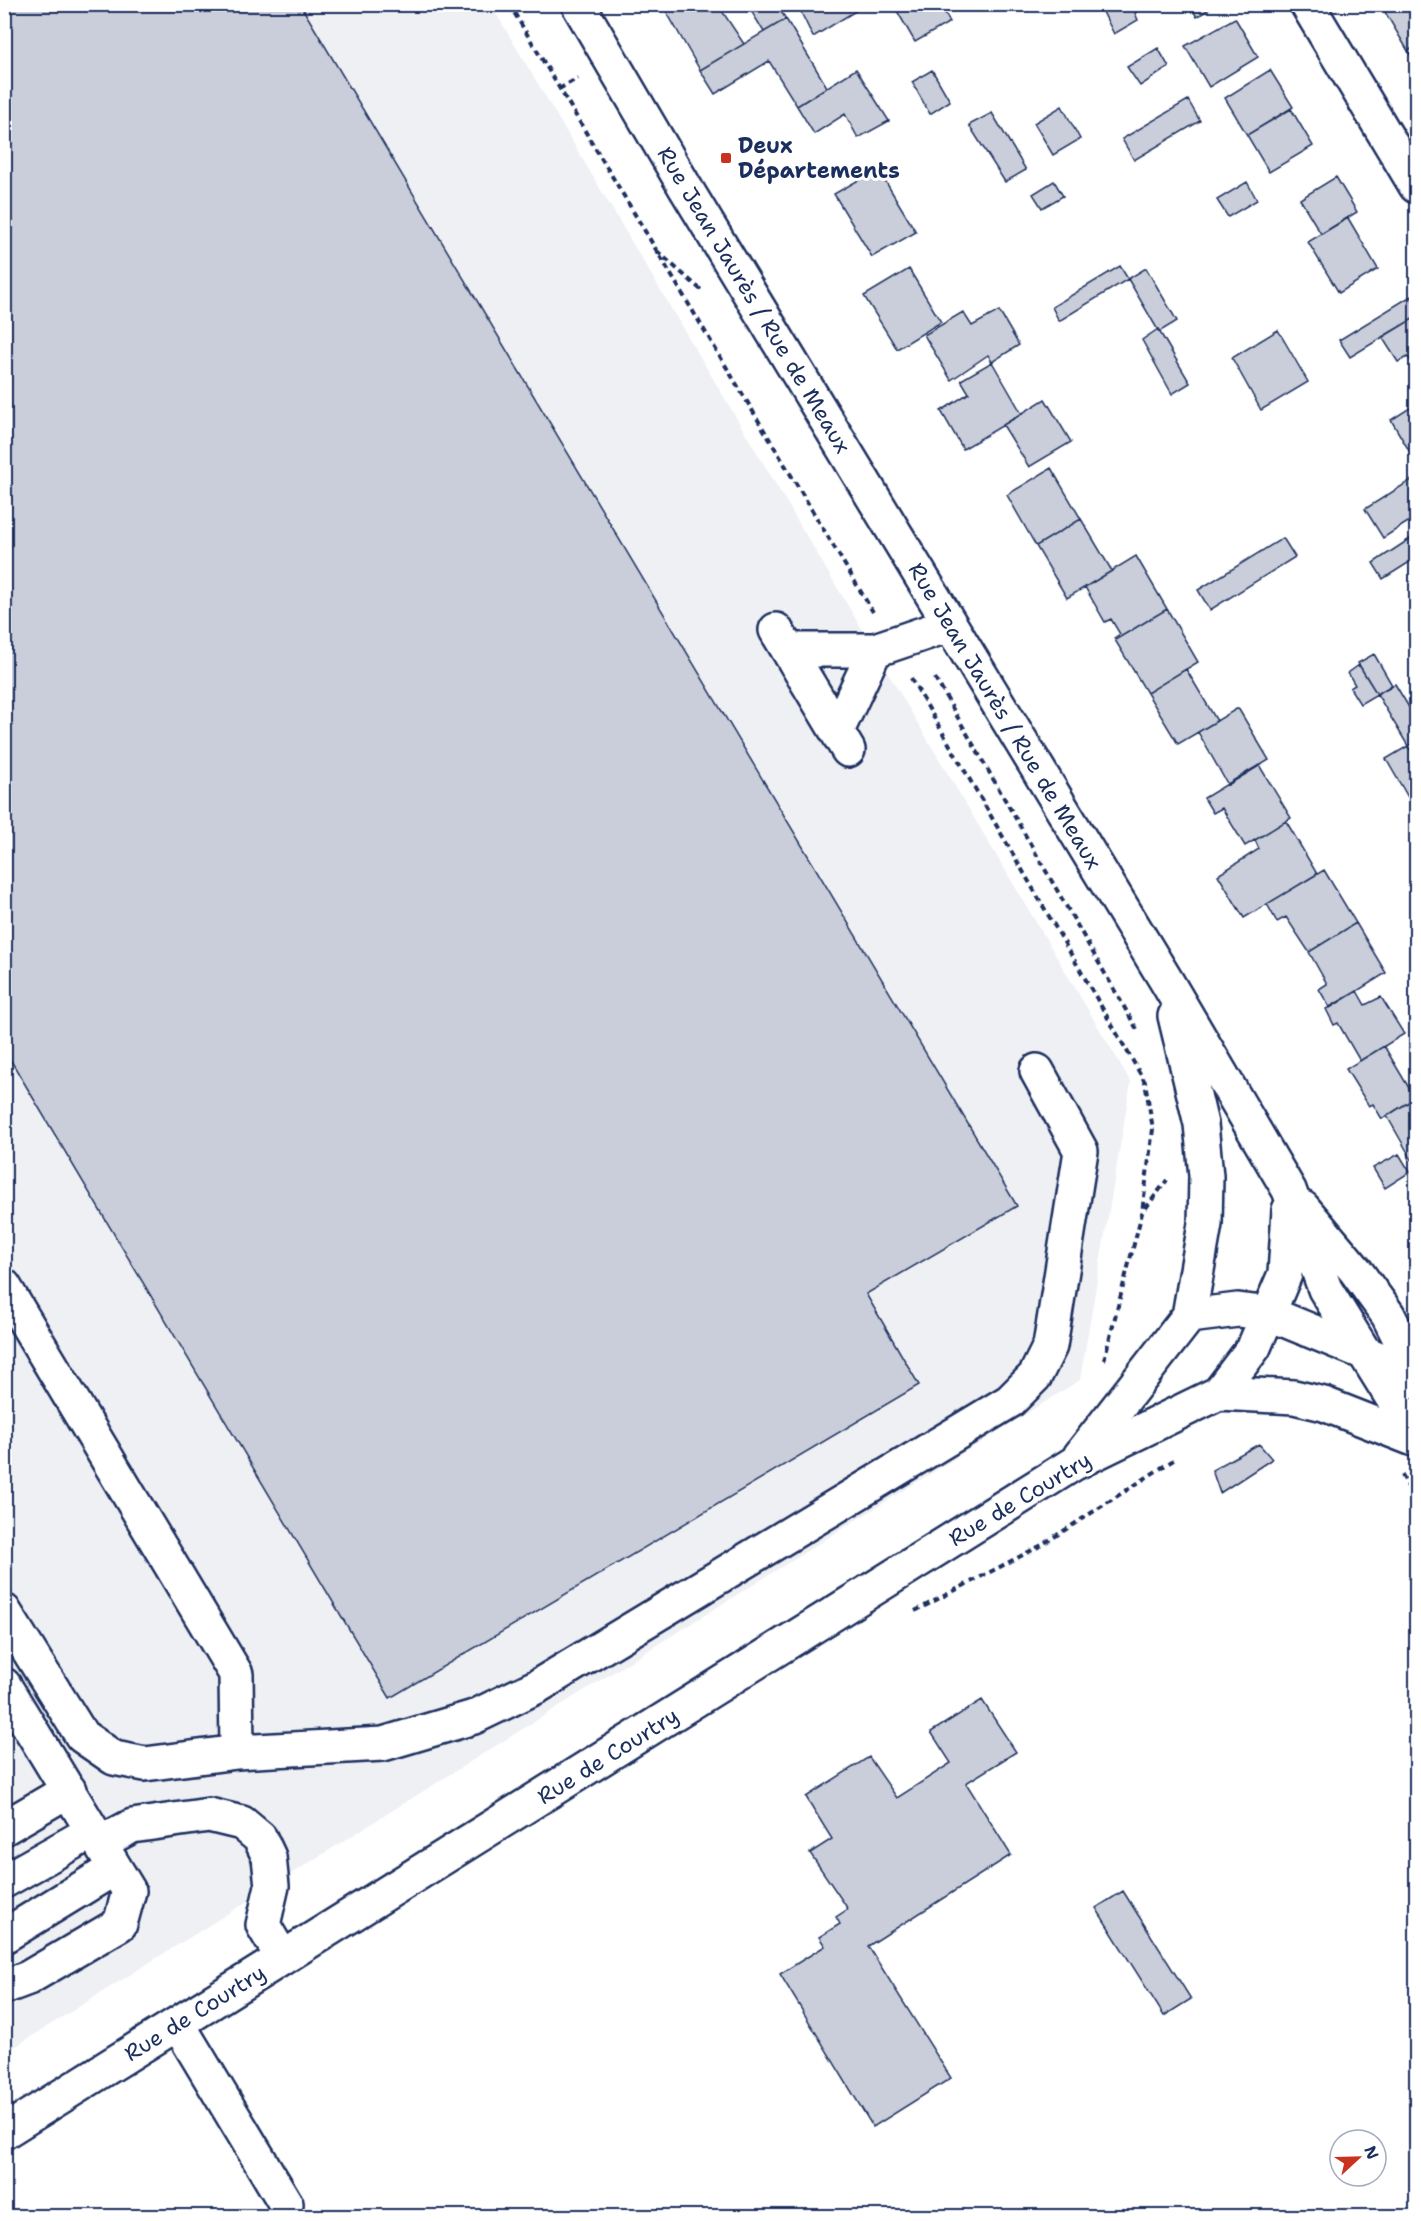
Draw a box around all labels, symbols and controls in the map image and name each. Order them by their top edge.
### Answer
place label: Deux Départements [738,131,900,185]
street label: Rue Jean Jaurès / Rue de Meaux [651,141,857,459]
marker: Deux Départements [719,151,733,165]
street label: Rue Jean Jaurès / Rue de Meaux [902,557,1108,875]
street label: Rue de Courtry [943,1445,1097,1553]
street label: Rue de Courtry [532,1701,684,1811]
street label: Rue de Courtry [119,1958,271,2068]
north arrow [1328,2128,1388,2188]
text: N [1359,2143,1384,2162]

